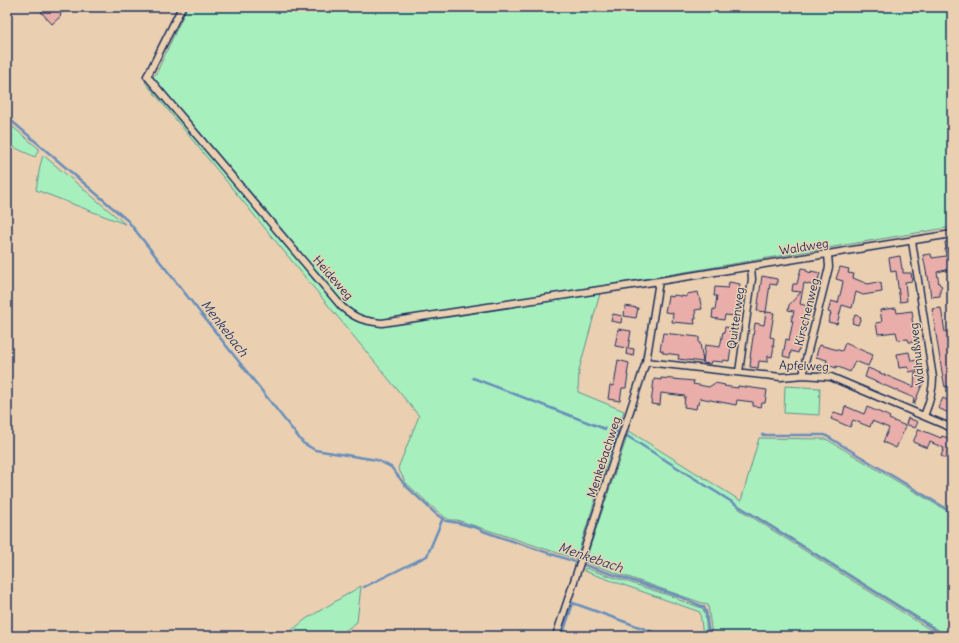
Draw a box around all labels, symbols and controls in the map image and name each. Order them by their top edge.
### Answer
street label: Waldweg [778,235,830,258]
street label: Heideweg [310,252,357,303]
street label: Kirschenweg [791,276,822,347]
street label: Quittenweg [724,286,747,350]
water label: Menkebach [197,297,252,360]
street label: Walnußweg [906,322,927,386]
street label: Apfelweg [779,357,829,374]
street label: Menkebachweg [583,414,624,499]
water label: Menkebach [556,539,626,577]

